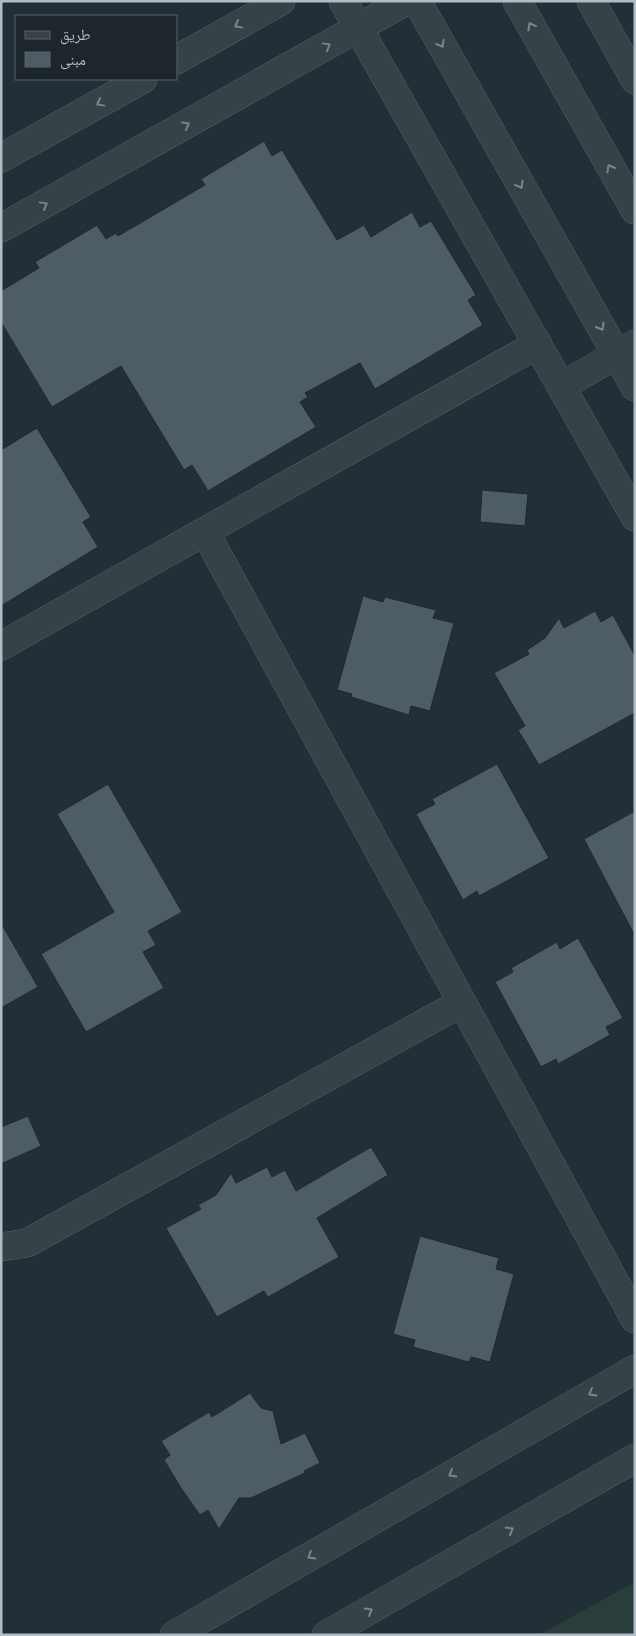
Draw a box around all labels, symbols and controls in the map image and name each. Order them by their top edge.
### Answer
legend [15,15,178,80]
one-way arrow [234,19,243,29]
one-way arrow [527,23,537,32]
text: طريق [60,25,91,45]
one-way arrow [434,38,444,47]
one-way arrow [322,42,331,52]
text: مبنى [60,50,86,70]
one-way arrow [96,96,105,106]
one-way arrow [180,121,189,131]
one-way arrow [607,164,617,173]
one-way arrow [514,180,524,189]
one-way arrow [38,201,47,211]
one-way arrow [594,321,604,330]
one-way arrow [589,1387,598,1397]
one-way arrow [448,1468,457,1478]
one-way arrow [504,1526,513,1536]
one-way arrow [307,1549,316,1559]
one-way arrow [363,1607,372,1617]

